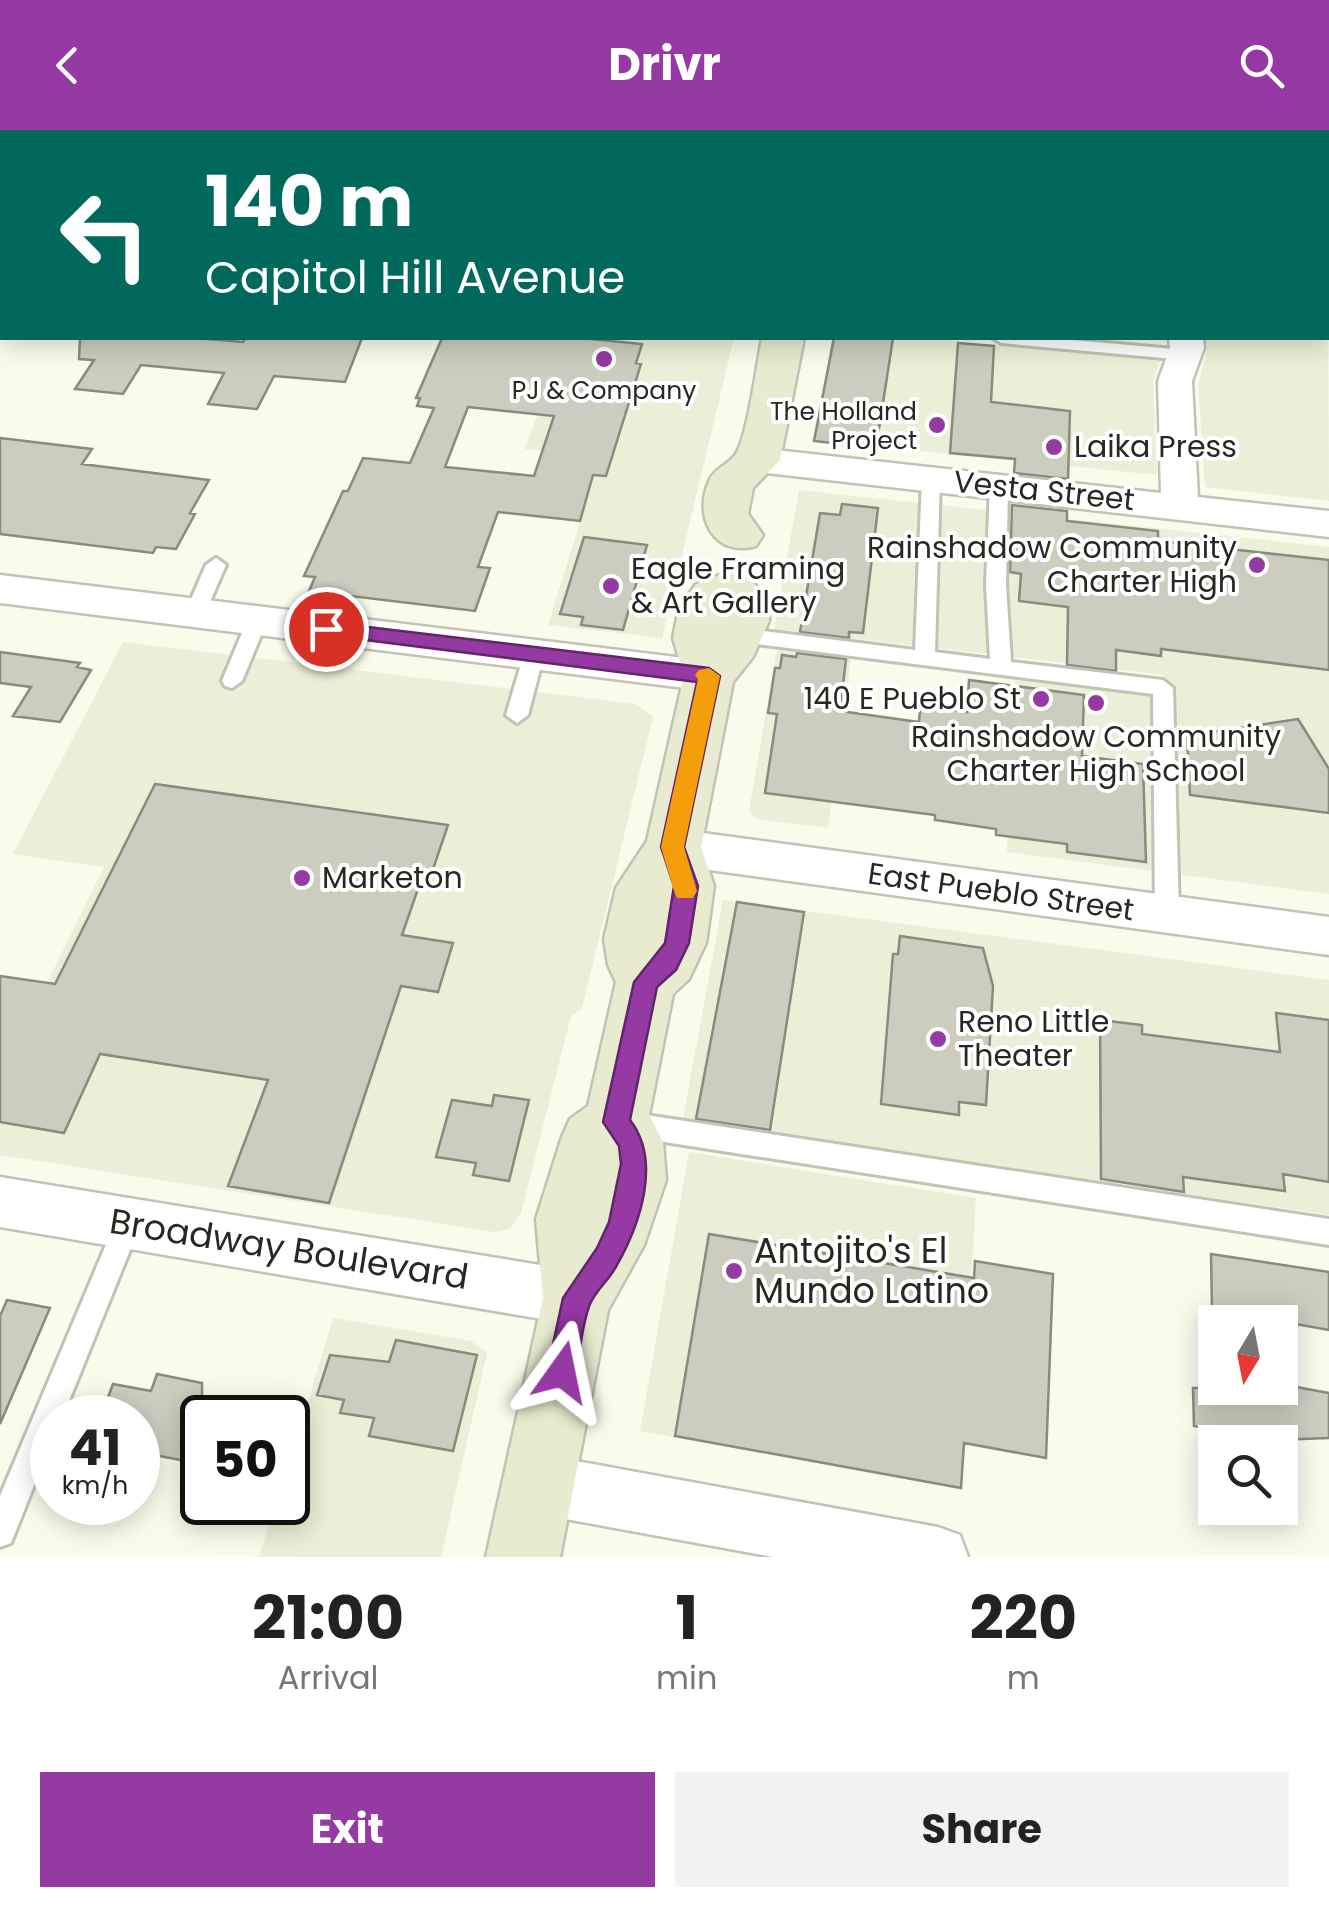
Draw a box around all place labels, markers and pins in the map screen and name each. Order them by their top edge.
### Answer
marker: PJ & Company [593,348,615,370]
place label: PJ & Company [512,373,696,408]
place label: The Holland Project [770,394,917,458]
marker: The Holland Project [926,414,948,436]
place label: Laika Press [1074,425,1237,468]
marker: Laika Press [1043,436,1065,458]
place label: Rainshadow Community Charter High [867,526,1237,603]
place label: Eagle Framing & Art Gallery [631,547,845,624]
marker: Rainshadow Community Charter High [1246,554,1268,576]
marker: Eagle Framing & Art Gallery [600,575,622,597]
pin [284,587,369,672]
place label: 140 E Pueblo St [804,677,1021,720]
marker: 140 E Pueblo St [1030,688,1052,710]
marker: Rainshadow Community Charter High School [1085,692,1107,714]
place label: Rainshadow Community Charter High School [911,715,1281,792]
place label: Marketon [322,856,463,899]
marker: Marketon [291,867,313,889]
place label: Reno Little Theater [958,1000,1109,1077]
marker: Reno Little Theater [927,1028,949,1050]
place label: Antojito's El Mundo Latino [754,1226,989,1315]
marker: Antojito's El Mundo Latino [723,1260,745,1282]

